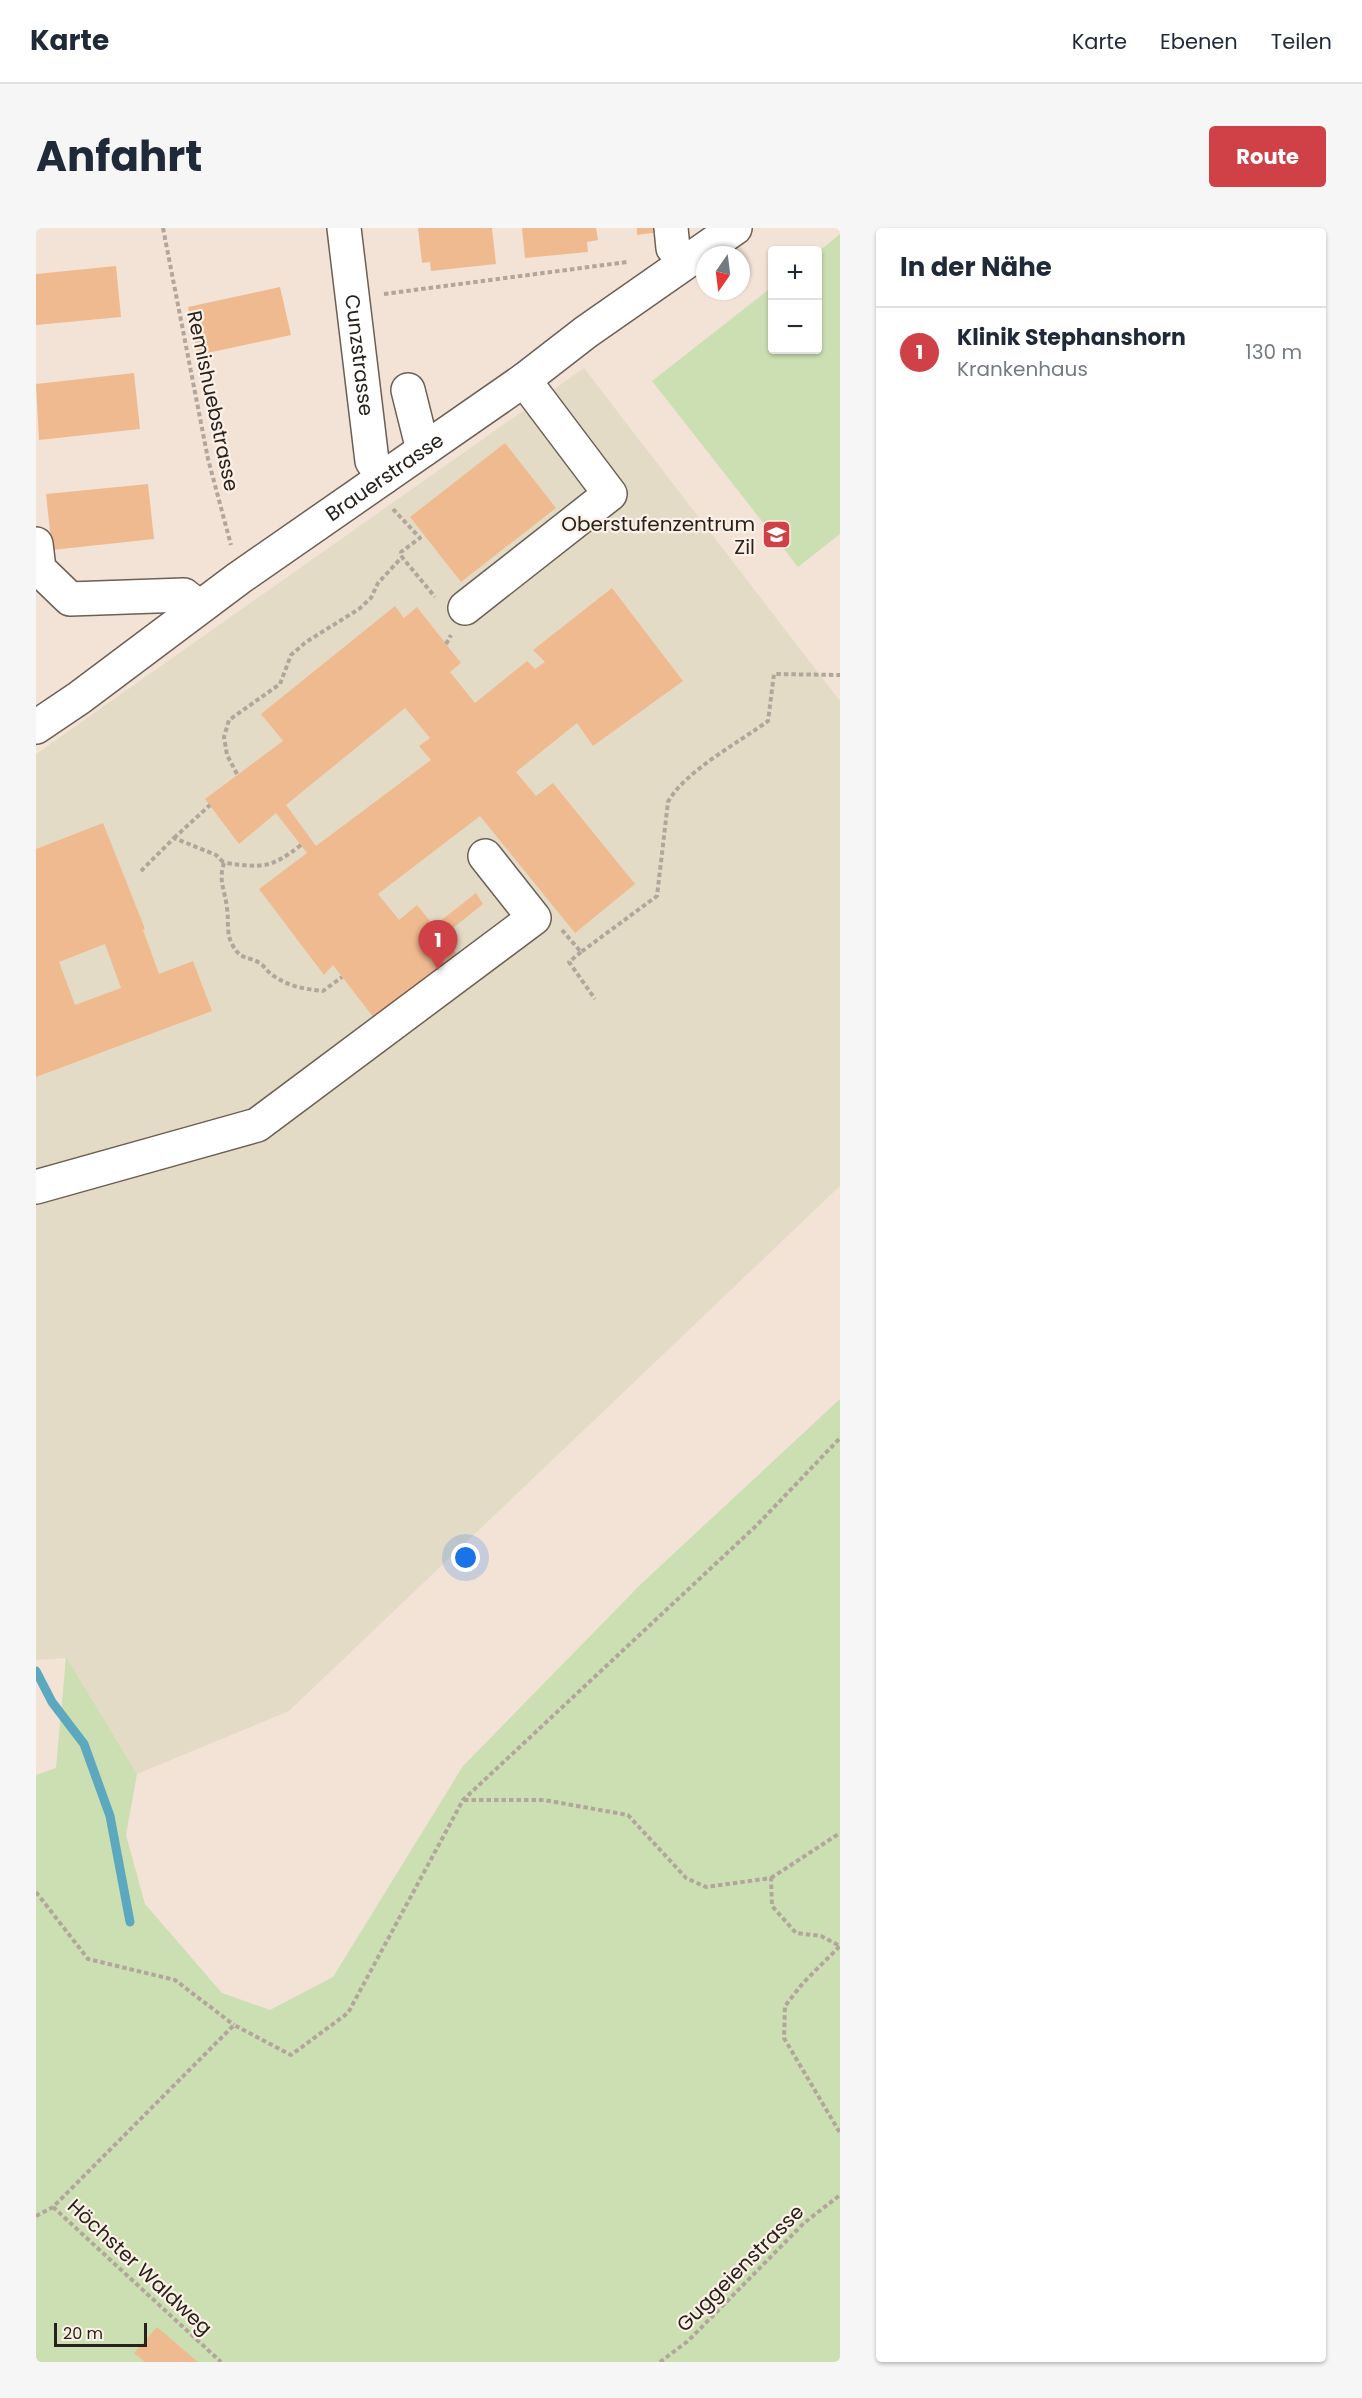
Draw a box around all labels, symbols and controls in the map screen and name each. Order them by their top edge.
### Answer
text: Karte [30,21,109,60]
text: Karte [1072,27,1127,56]
text: Ebenen [1160,27,1238,56]
text: Teilen [1271,27,1332,56]
button: Route [1209,126,1326,187]
text: Anfahrt [36,127,202,186]
north arrow [696,246,750,300]
map controls [768,246,822,354]
button: + [768,246,822,300]
text: In der Nähe [900,249,1052,285]
street label: Cunzstrasse [338,293,380,417]
button: − [768,300,822,354]
street label: Remishuebstrasse [180,308,246,494]
text: Klinik Stephanshorn [957,322,1186,353]
text: 1 [916,338,923,366]
text: 130 m [1245,338,1302,366]
text: Krankenhaus [957,355,1088,383]
street label: Brauerstrasse [320,426,449,528]
place label: Oberstufenzentrum Zil [561,510,755,561]
school or university icon: Oberstufenzentrum Zil [760,519,792,551]
pin: 1 [418,920,458,970]
your location [451,1543,480,1572]
street label: Höchster Waldweg [62,2193,218,2341]
street label: Guggeienstrasse [670,2198,810,2338]
scale bar [54,2320,147,2348]
text: 20 m [63,2322,103,2345]

